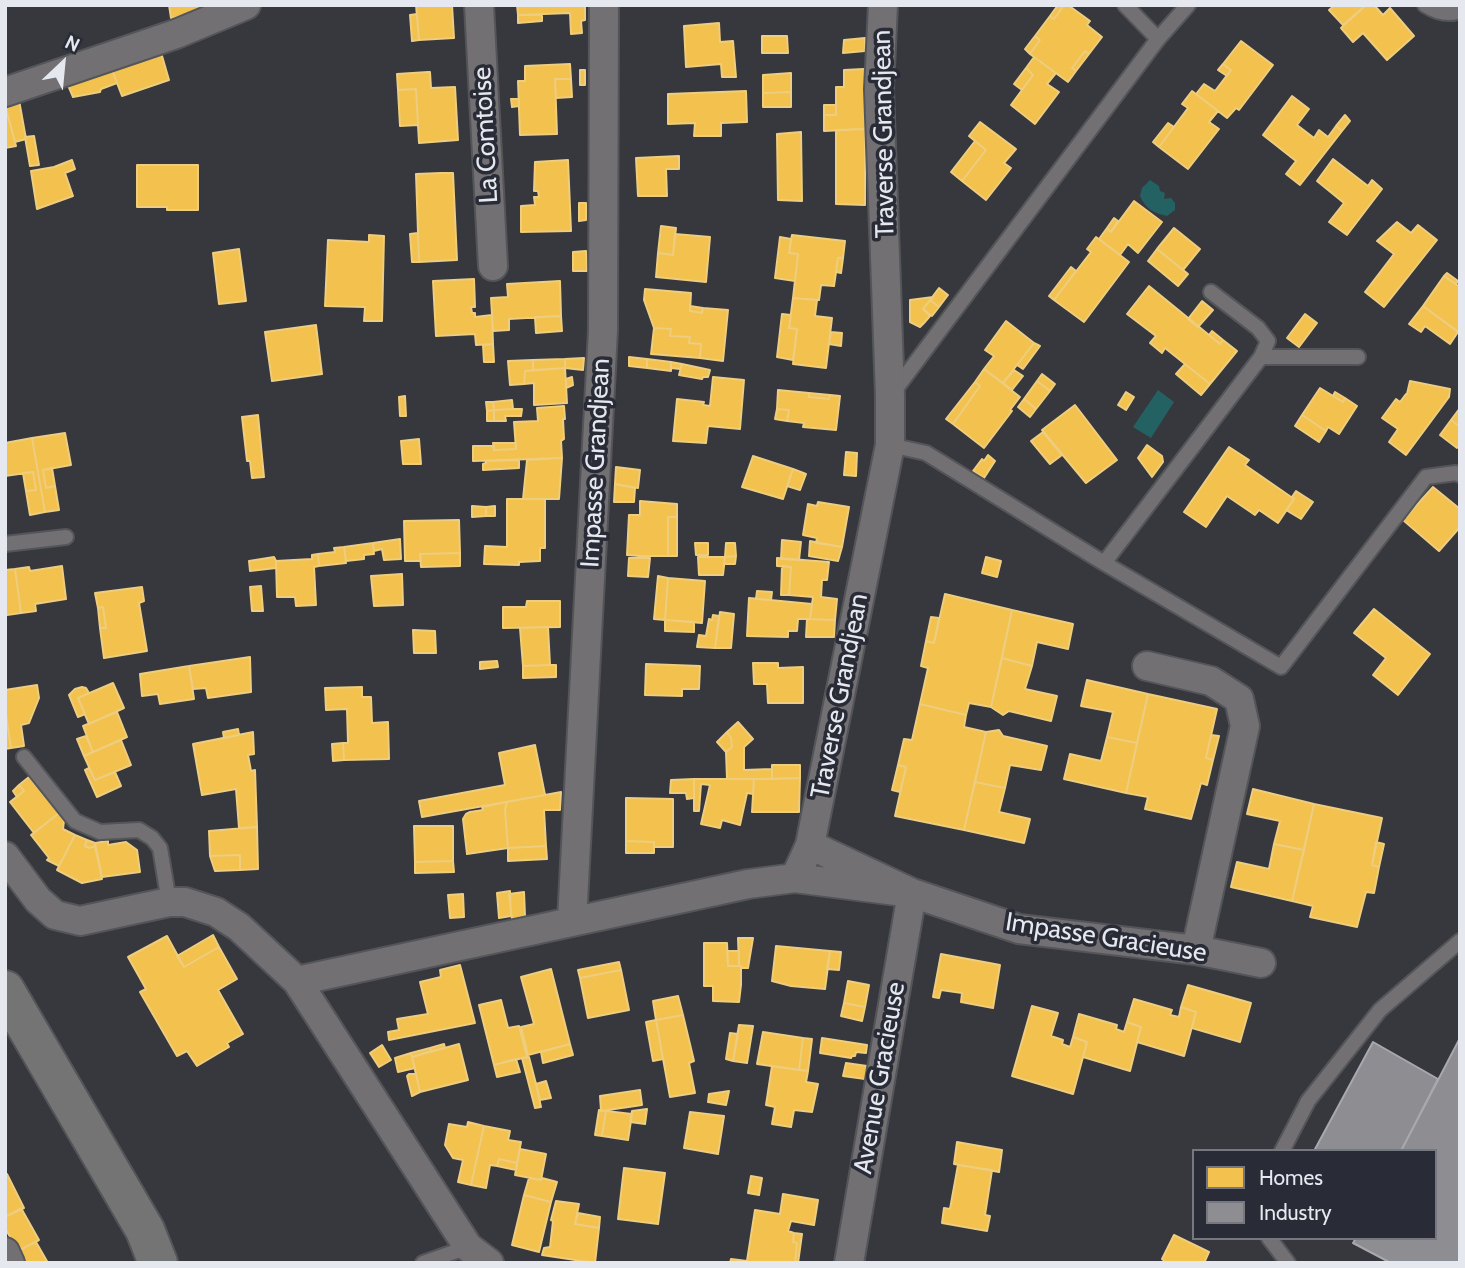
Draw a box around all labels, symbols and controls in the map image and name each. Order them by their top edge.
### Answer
north arrow [28,28,98,98]
text: N [61,30,84,57]
street label: Traverse Grandjean [867,30,901,238]
street label: La Comtoise [467,66,505,204]
street label: Impasse Grandjean [575,358,617,568]
street label: Traverse Grandjean [805,591,875,801]
street label: Impasse Gracieuse [1003,907,1209,969]
street label: Avenue Gracieuse [848,980,912,1176]
legend [1192,1149,1437,1240]
text: Homes [1259,1165,1323,1190]
text: Industry [1259,1200,1332,1225]

